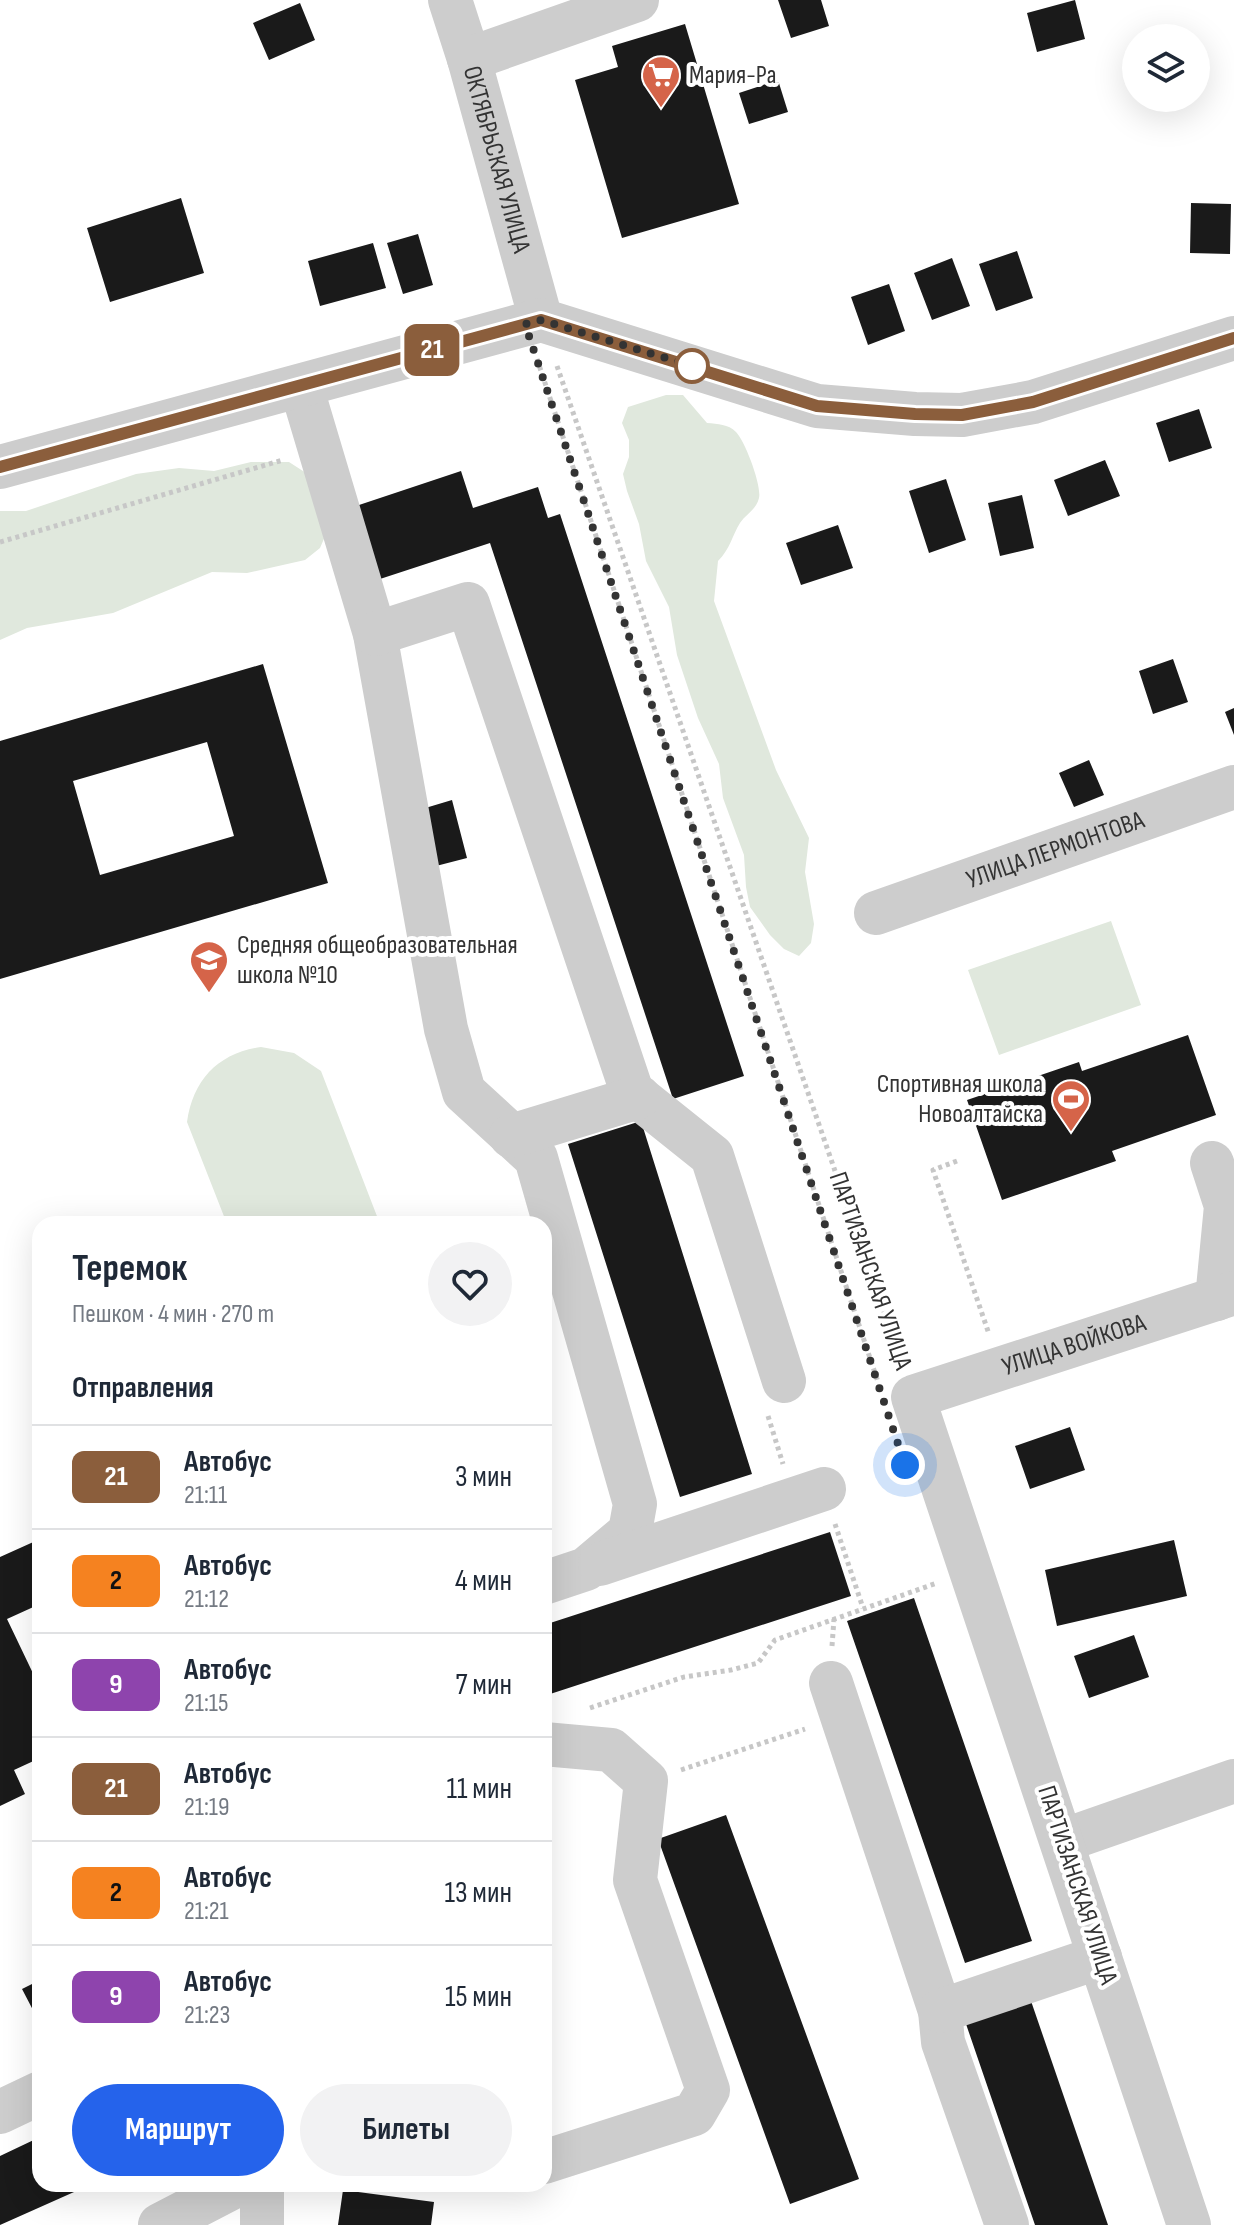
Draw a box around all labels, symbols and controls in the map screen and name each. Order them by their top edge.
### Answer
map controls [1122,24,1210,112]
button: layers [1122,24,1210,112]
supermarket icon: Мария-Ра [640,54,682,109]
place label: Мария-Ра [689,60,777,91]
street label: ОКТЯБРЬСКАЯ УЛИЦА [456,62,537,257]
line badge: 21 [396,324,468,376]
text: 21 [420,333,444,366]
unlabelled marker [675,349,709,383]
street label: УЛИЦА ЛЕРМОНТОВА [962,804,1149,895]
place label: Средняя общеобразовательная школа №10 [237,930,518,991]
school or university icon: Средняя общеобразовательная школа №10 [188,939,230,994]
place label: Спортивная школа Новоалтайска [877,1069,1043,1130]
sports icon: Спортивная школа Новоалтайска [1050,1078,1092,1133]
street label: ПАРТИЗАНСКАЯ УЛИЦА [822,1168,919,1375]
button: heart [428,1242,512,1326]
text: Теремок [72,1246,187,1291]
text: Пешком · 4 мин · 270 m [72,1299,274,1330]
street label: УЛИЦА ВОЙКОВА [998,1307,1151,1383]
text: Отправления [72,1370,214,1406]
text: Автобус [184,1444,272,1480]
your location [885,1445,925,1485]
text: 3 мин [455,1459,512,1495]
text: 21 [104,1460,128,1493]
text: 21:11 [184,1480,227,1511]
text: Автобус [184,1548,272,1584]
text: 4 мин [455,1563,512,1599]
text: 2 [110,1564,122,1597]
text: 21:12 [184,1584,229,1615]
text: Автобус [184,1652,272,1688]
text: 7 мин [456,1667,512,1703]
text: 9 [109,1668,123,1701]
text: 21:15 [184,1688,228,1719]
text: Автобус [184,1756,272,1792]
text: 11 мин [447,1771,512,1807]
text: 21 [104,1772,128,1805]
street label: ПАРТИЗАНСКАЯ УЛИЦА [1030,1782,1124,1989]
text: 21:19 [184,1792,229,1823]
text: Автобус [184,1860,272,1896]
text: 13 мин [444,1875,512,1911]
text: 2 [110,1876,122,1909]
text: 21:21 [184,1896,229,1927]
text: Автобус [184,1964,272,2000]
text: 15 мин [445,1979,512,2015]
text: 9 [109,1980,123,2013]
text: 21:23 [184,2000,230,2031]
button: Маршрут [72,2084,284,2176]
button: Билеты [300,2084,512,2176]

